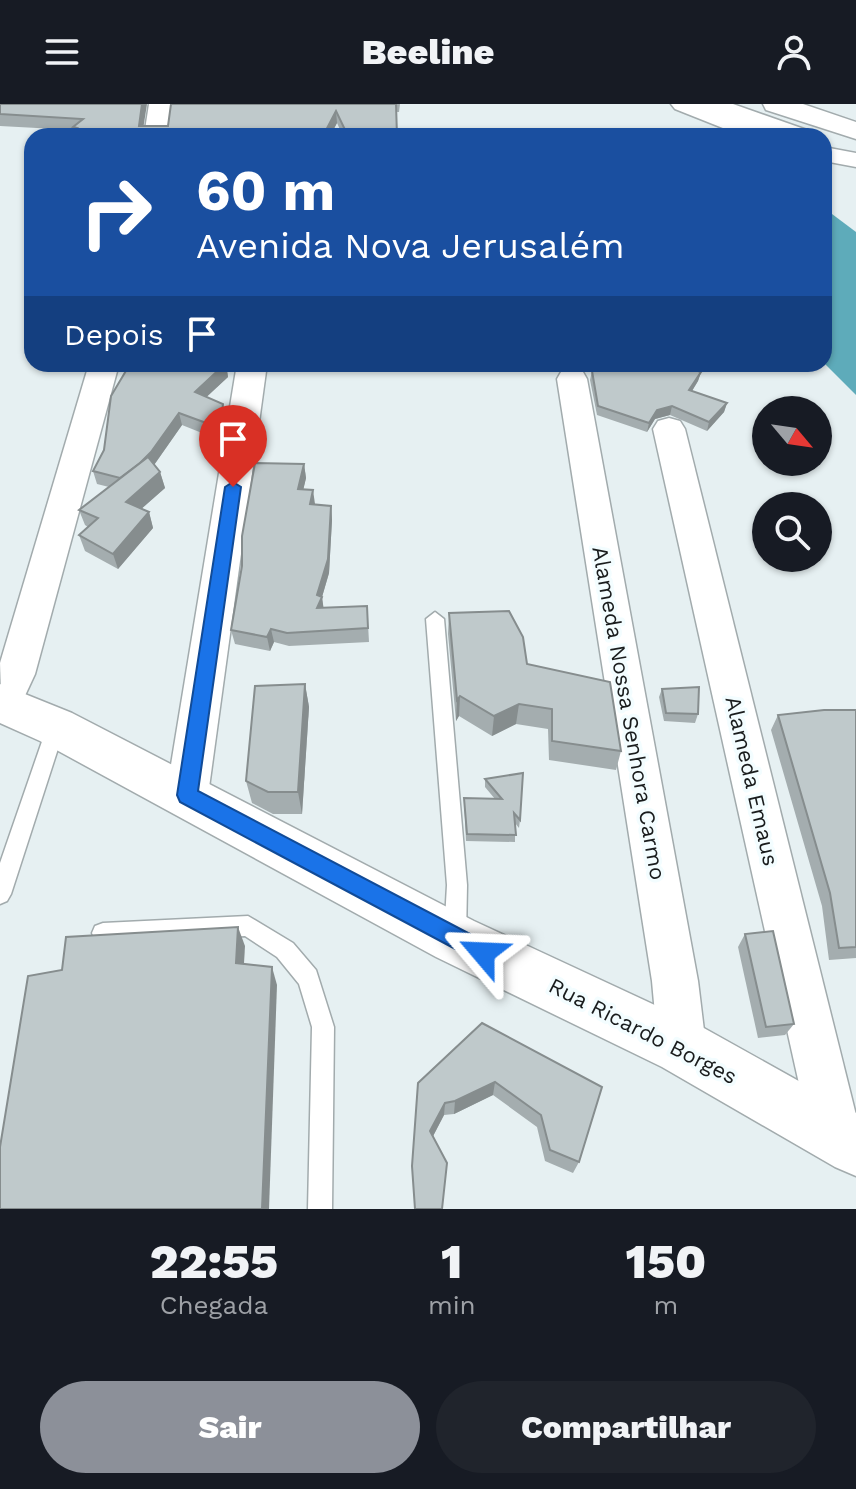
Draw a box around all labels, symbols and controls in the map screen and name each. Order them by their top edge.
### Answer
icon: menu [40,30,84,74]
icon: person [772,30,816,74]
text: Beeline [362,31,494,73]
text: 60 m [196,158,335,224]
icon: right [64,160,168,264]
text: Avenida Nova Jerusalém [196,225,624,267]
icon: arrive [180,312,224,356]
text: Depois [64,317,164,352]
north arrow [752,396,832,476]
map controls [752,396,832,572]
pin [199,405,267,487]
icon: arrive [211,417,255,461]
button: search [752,492,832,572]
street label: Alameda Nossa Senhora Carmo [587,544,671,882]
street label: Alameda Emaus [720,694,784,868]
position arrow [441,911,525,995]
street label: Rua Ricardo Borges [545,973,741,1089]
text: 22:55 [150,1233,278,1290]
text: 1 [441,1233,463,1290]
text: 150 [626,1233,706,1290]
text: Chegada [160,1290,268,1320]
text: min [428,1290,476,1320]
text: m [653,1290,678,1320]
button: Sair [40,1381,420,1473]
button: Compartilhar [436,1381,816,1473]

